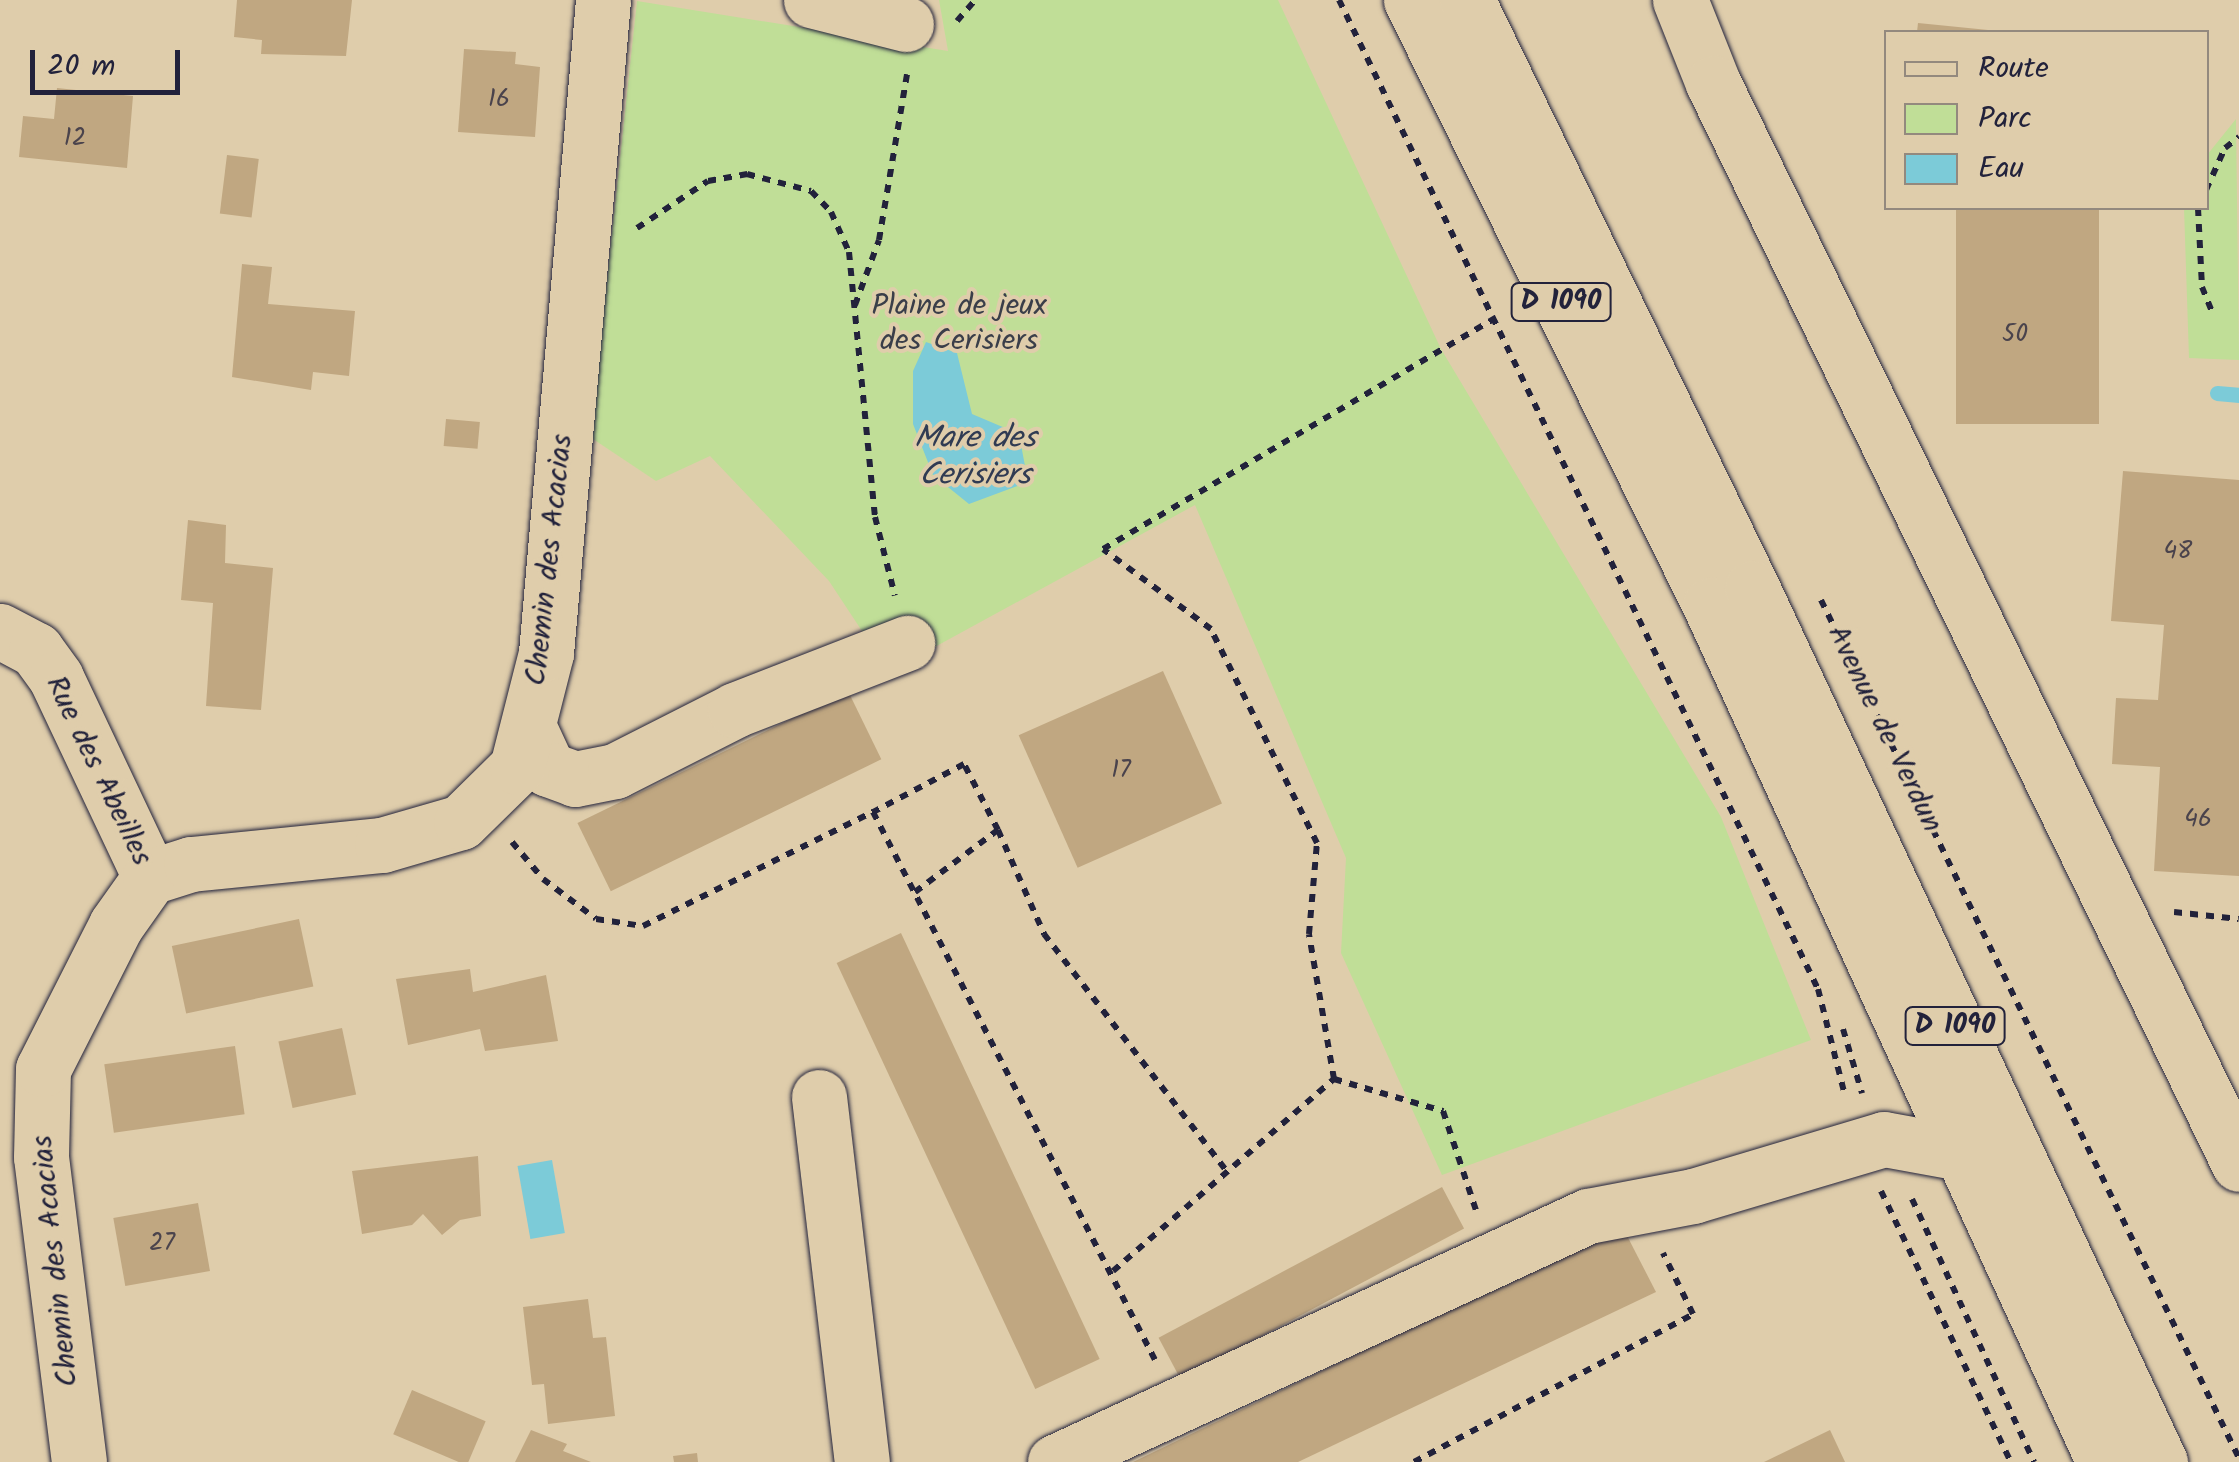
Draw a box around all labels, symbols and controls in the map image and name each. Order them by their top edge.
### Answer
scale bar [35,30,185,92]
legend [1884,30,2209,210]
text: 20 m [47,43,115,91]
text: Route [1978,45,2049,93]
house number: 16 [488,84,510,114]
text: Parc [1978,95,2032,143]
house number: 12 [64,123,86,153]
text: Eau [1978,145,2024,193]
road number: D 1090 [1508,279,1614,325]
park label: Plaine de jeux des Cerisiers [871,288,1047,358]
house number: 50 [2002,319,2028,349]
water label: Mare des Cerisiers [914,421,1036,496]
street label: Chemin des Acacias [519,432,581,688]
house number: 48 [2164,536,2192,566]
street label: Avenue de Verdun [1818,620,1950,838]
street label: Rue des Abeilles [37,670,159,872]
house number: 17 [1111,755,1131,785]
house number: 46 [2184,804,2212,834]
road number: D 1090 [1902,1003,2008,1049]
street label: Chemin des Acacias [25,1133,87,1389]
house number: 27 [149,1228,175,1258]

